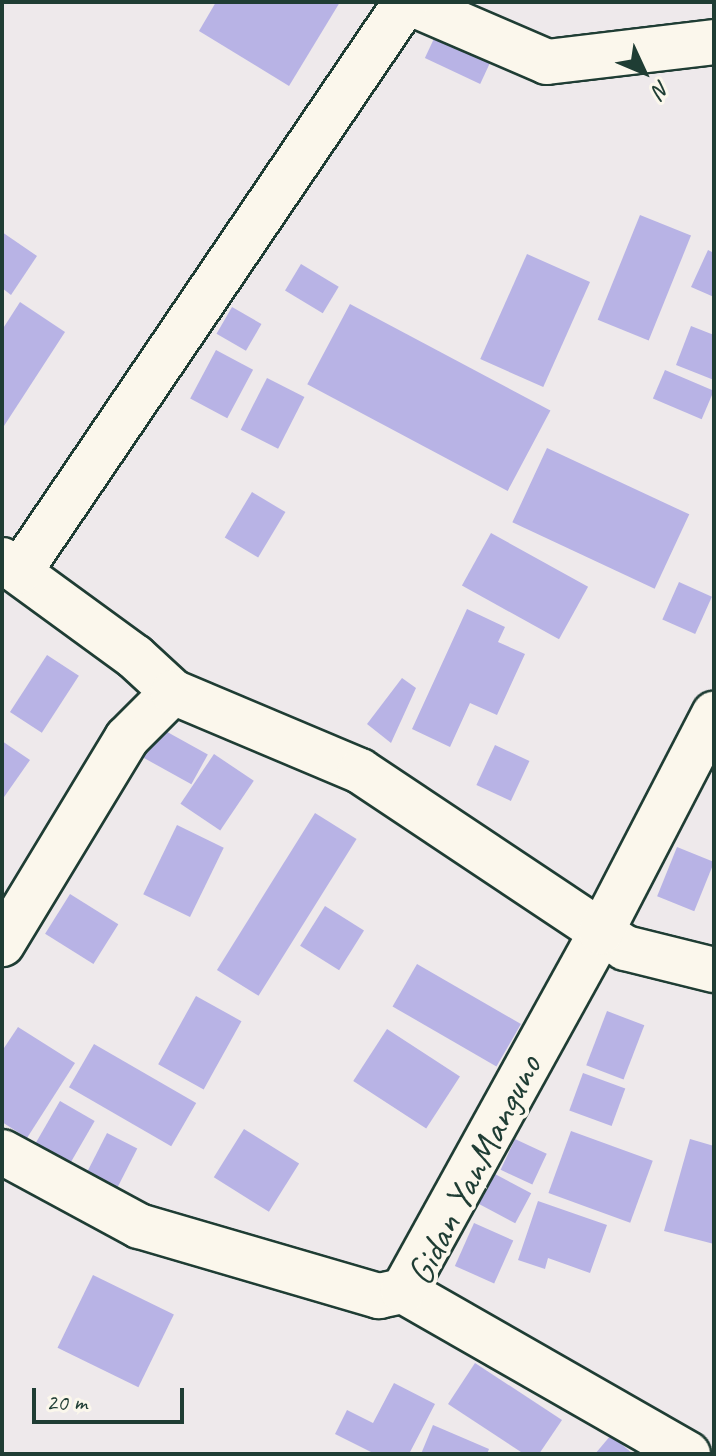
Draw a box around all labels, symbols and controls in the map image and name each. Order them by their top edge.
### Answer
north arrow [604,32,684,112]
text: N [646,74,676,103]
street label: Gidan YanManguno [397,1048,551,1292]
scale bar [36,1372,188,1422]
text: 20 m [46,1387,87,1417]

